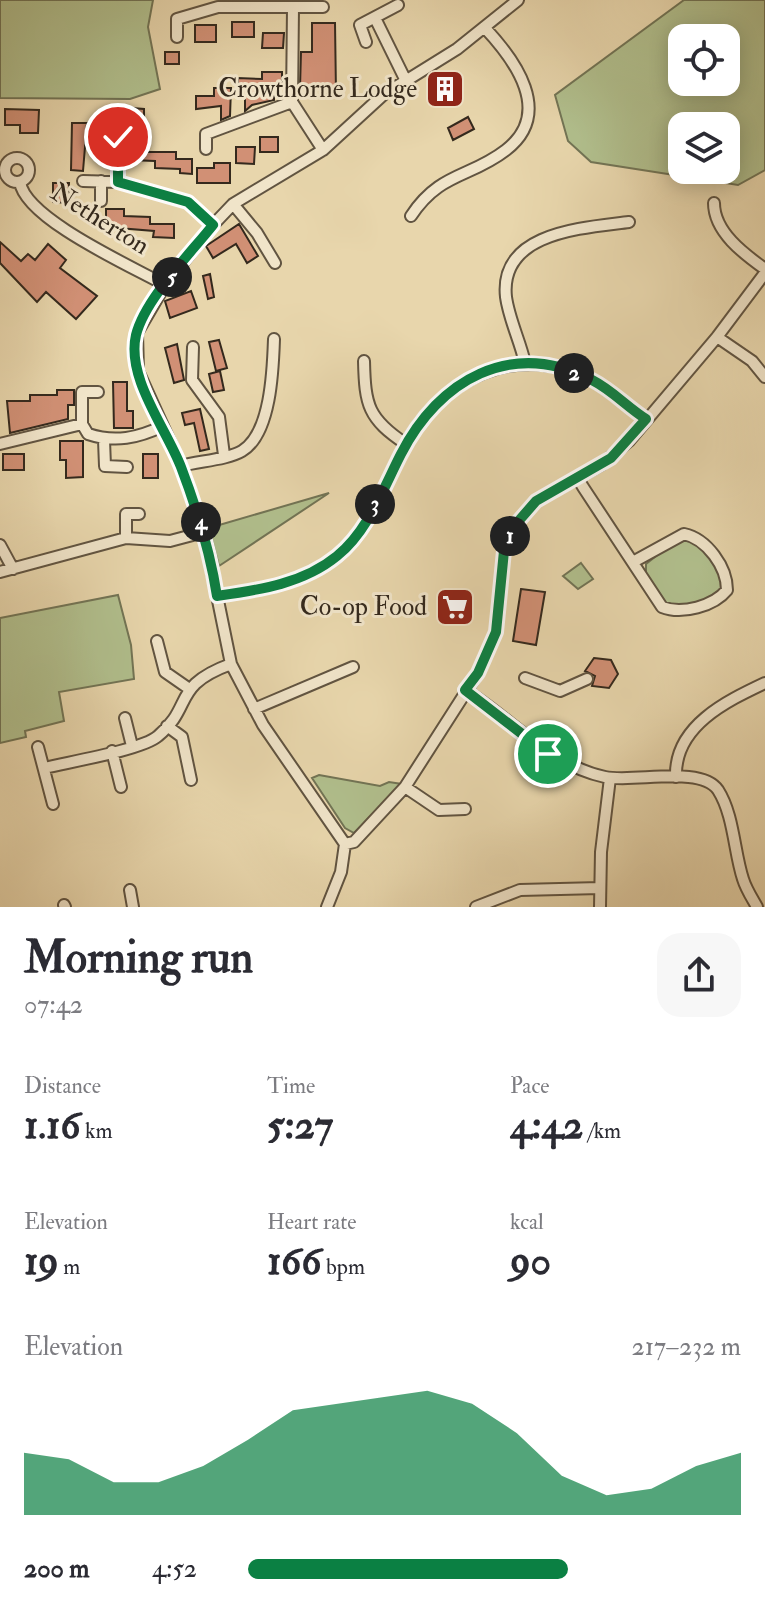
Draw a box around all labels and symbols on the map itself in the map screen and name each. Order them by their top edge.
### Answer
building icon: Crowthorne Lodge [424,68,466,110]
place label: Crowthorne Lodge [218,73,417,105]
pin [84,103,152,171]
street label: Netherton [45,176,155,262]
pin: 5 [152,257,192,297]
pin: 2 [554,353,594,393]
pin: 3 [355,484,395,524]
pin: 4 [181,502,221,542]
pin: 1 [490,516,530,556]
supermarket icon: Co-op Food [434,586,476,628]
place label: Co-op Food [300,591,427,624]
pin [514,720,582,788]

